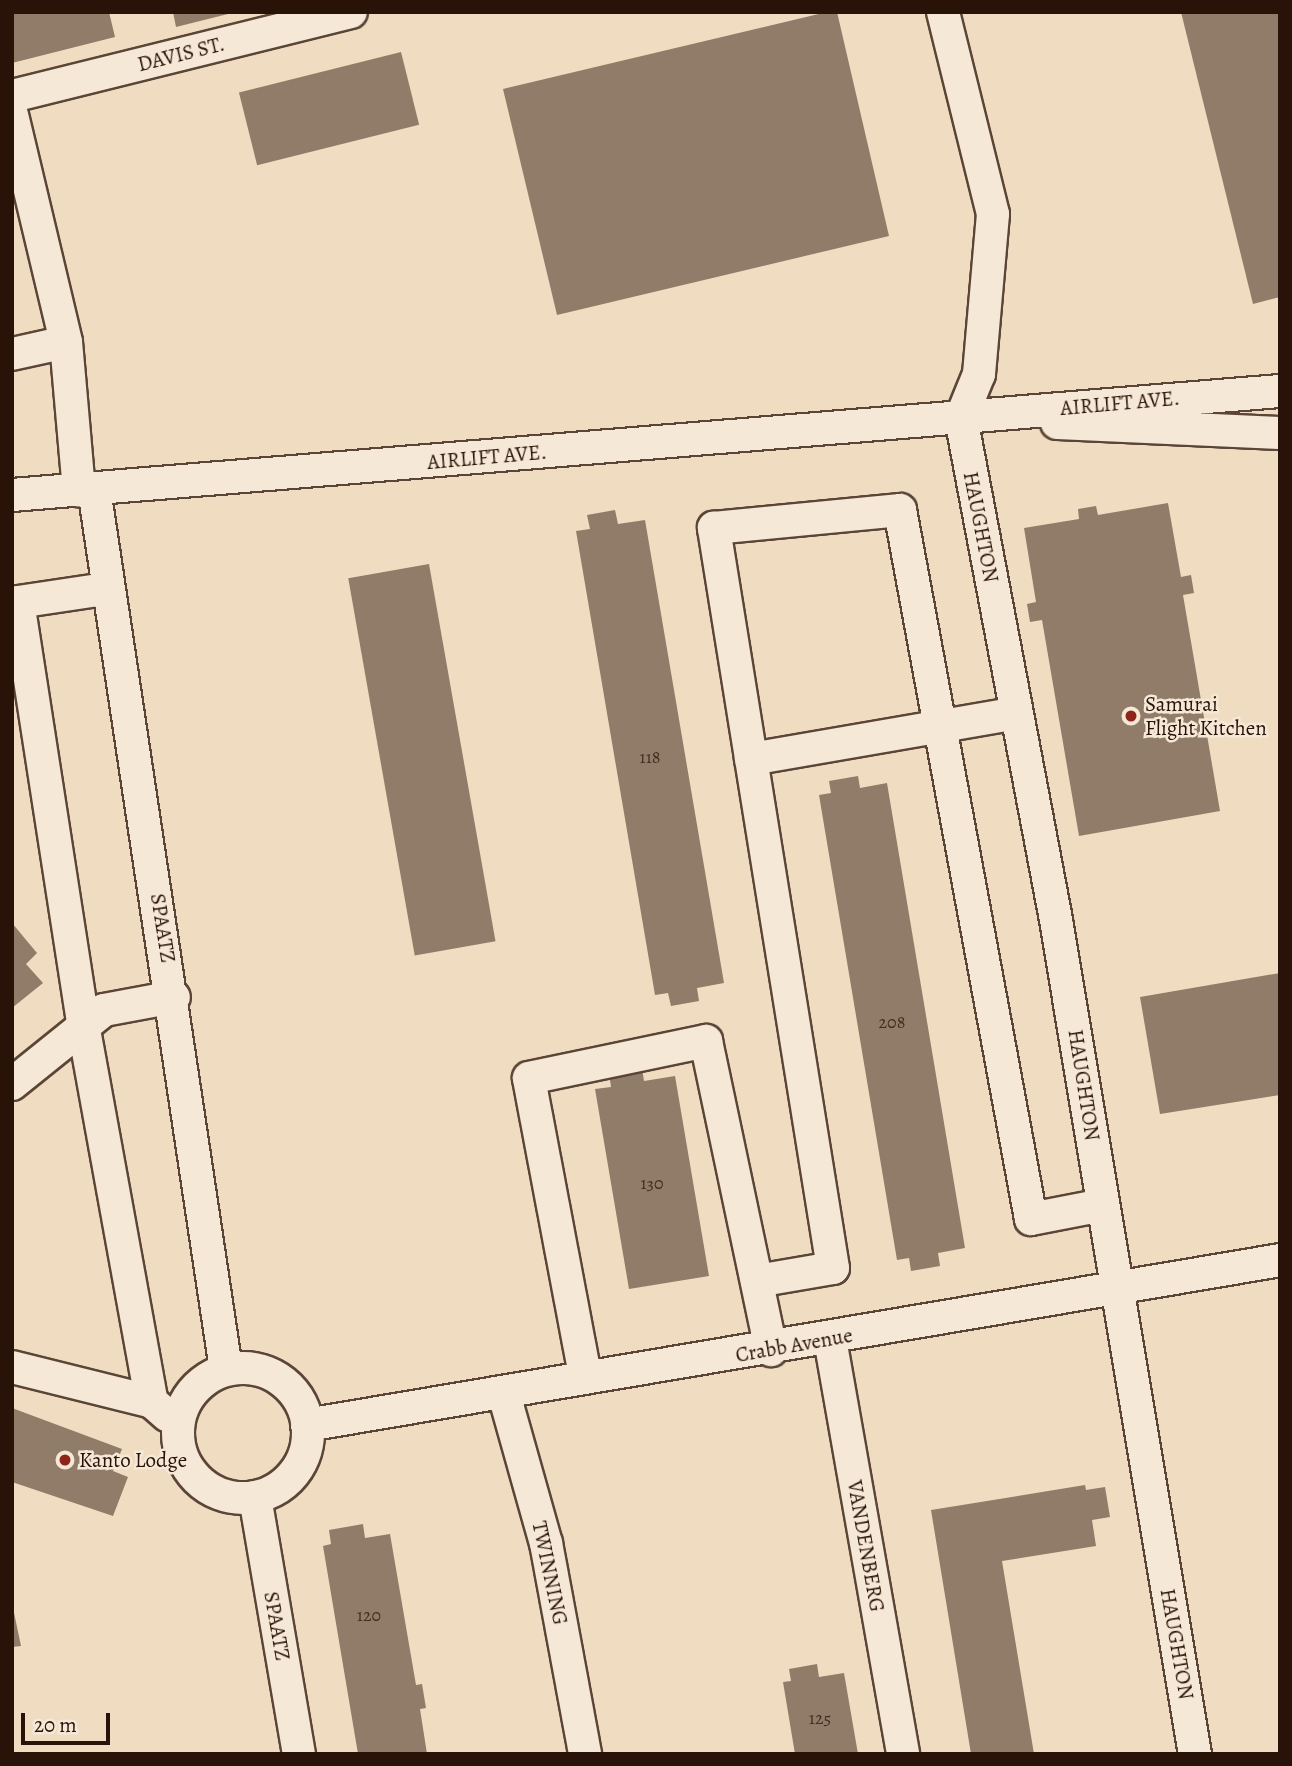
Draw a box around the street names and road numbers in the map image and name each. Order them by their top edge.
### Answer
street label: DAVIS ST. [135,31,227,77]
street label: AIRLIFT AVE. [1059,385,1181,421]
street label: AIRLIFT AVE. [426,439,548,475]
street label: HAUGHTON [958,470,1004,584]
street label: SPAATZ [145,892,181,964]
street label: HAUGHTON [1063,1028,1105,1142]
street label: Crabb Avenue [734,1322,854,1368]
street label: VANDENBERG [842,1478,890,1614]
street label: TWINNING [527,1519,573,1627]
street label: HAUGHTON [1155,1587,1199,1701]
street label: SPAATZ [259,1590,295,1662]

